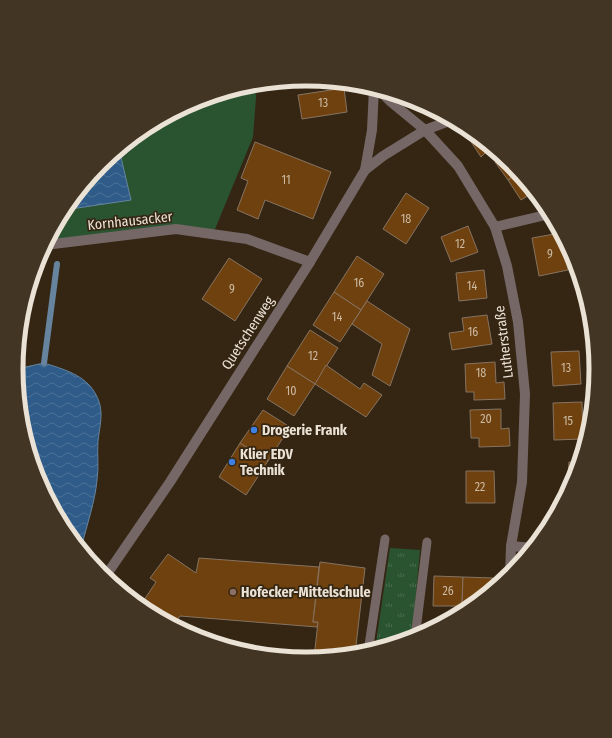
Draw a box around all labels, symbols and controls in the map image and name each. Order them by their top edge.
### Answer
house number: 13 [318,96,328,110]
house number: 11 [281,173,291,187]
street label: Kornhausacker [87,208,173,234]
house number: 18 [401,212,411,226]
house number: 12 [455,237,465,251]
house number: 9 [547,247,553,261]
house number: 16 [354,276,364,290]
house number: 14 [467,279,477,293]
house number: 9 [229,282,235,296]
street label: Quetschenweg [218,293,278,373]
street label: Lutherstraße [491,305,517,379]
house number: 14 [332,310,342,324]
house number: 16 [468,325,478,339]
house number: 12 [308,349,318,363]
house number: 13 [561,361,571,375]
house number: 18 [476,366,486,380]
house number: 10 [286,384,296,398]
house number: 20 [480,412,492,426]
house number: 15 [563,414,574,428]
place label: Drogerie Frank [262,422,348,439]
marker: Drogerie Frank [249,425,259,435]
place label: Klier EDV Technik [240,446,294,479]
marker: Klier EDV Technik [227,457,237,467]
house number: 22 [475,480,485,494]
place label: Hofecker-Mittelschule [241,584,371,601]
house number: 26 [442,584,454,598]
marker: Hofecker-Mittelschule [228,587,238,597]

